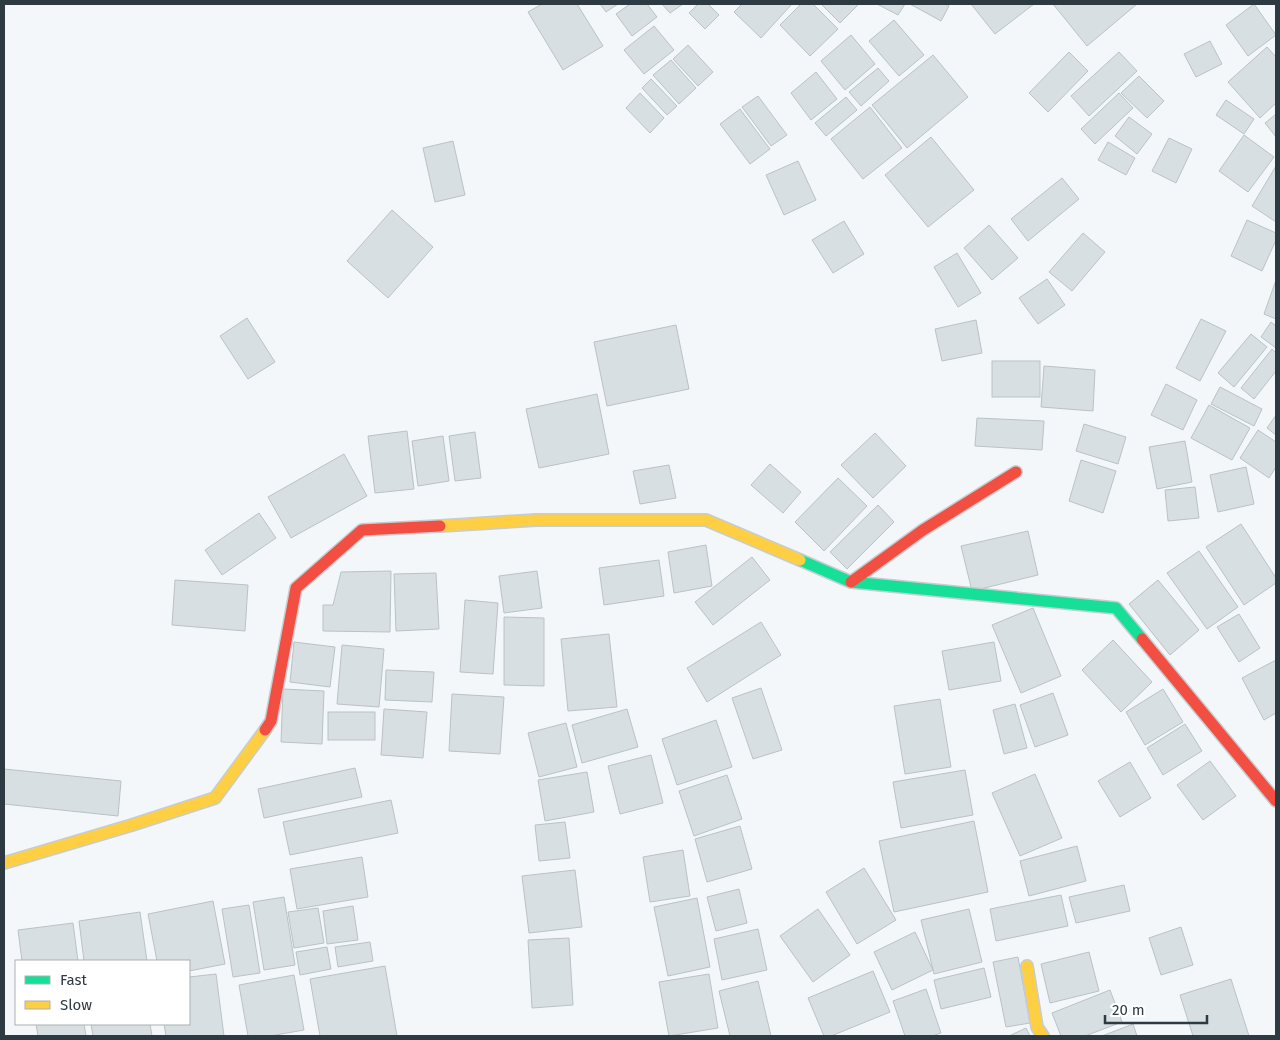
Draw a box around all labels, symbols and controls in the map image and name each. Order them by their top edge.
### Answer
legend [15,960,190,1025]
text: Fast [60,971,87,989]
scale bar [1105,992,1208,1024]
text: Slow [60,996,92,1014]
text: 20 m [1112,1001,1145,1019]

